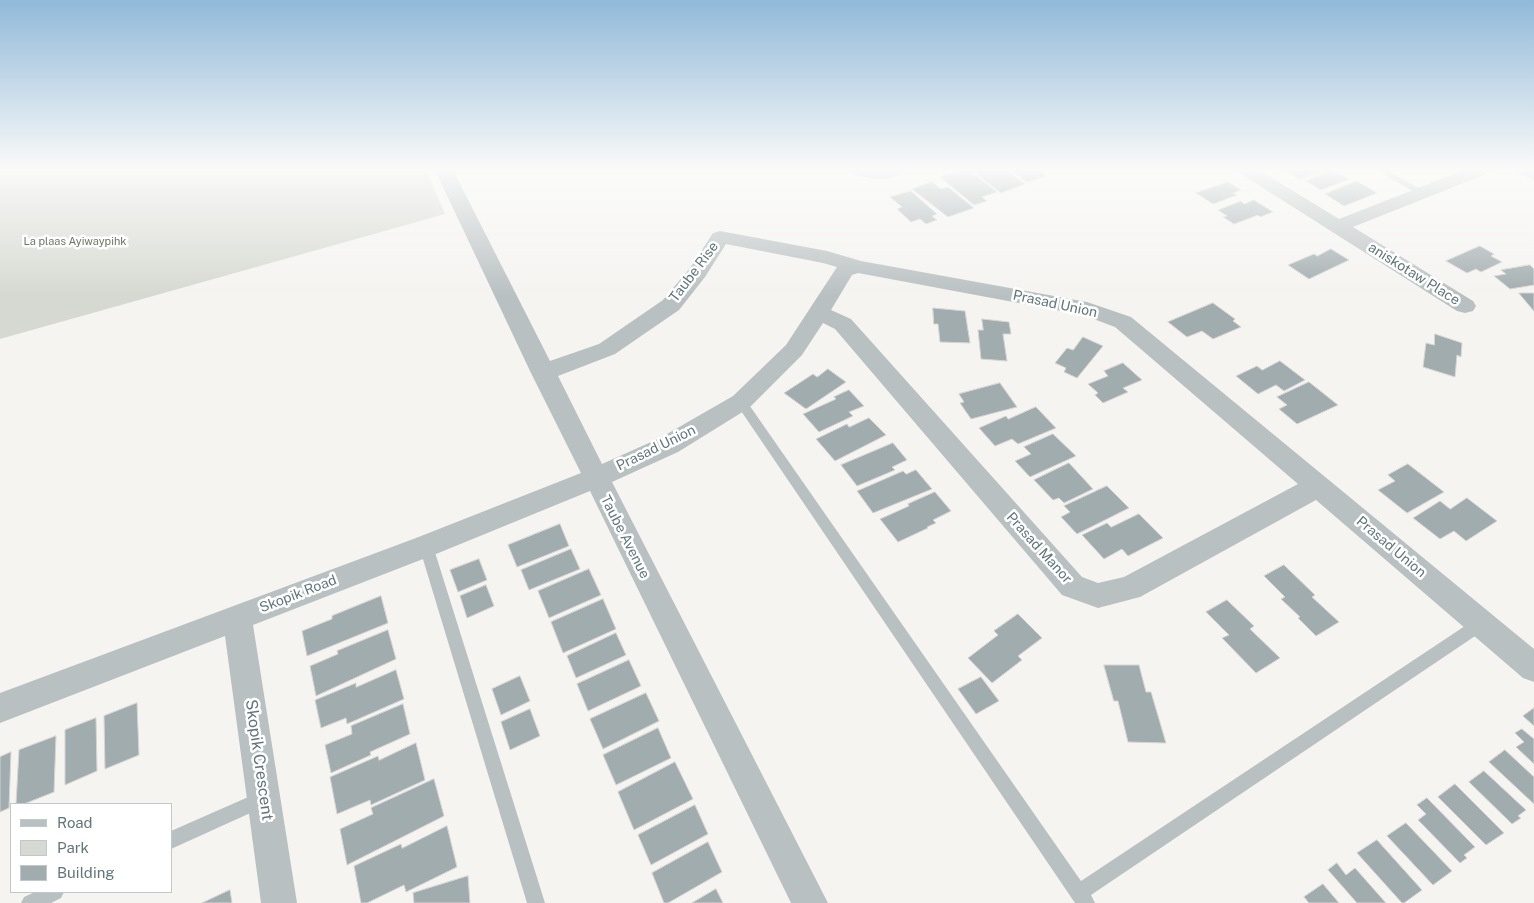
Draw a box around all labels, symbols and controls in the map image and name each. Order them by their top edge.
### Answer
park label: La plaas Ayiwaypihk [24,235,126,249]
street label: Taube Rise [666,239,722,305]
street label: aniskotaw Place [1365,239,1463,309]
street label: Prasad Union [1011,287,1099,321]
street label: Prasad Union [614,422,698,474]
street label: Taube Avenue [597,493,653,581]
street label: Prasad Manor [1003,509,1075,587]
street label: Prasad Union [1353,513,1429,581]
street label: Skopik Road [257,572,339,616]
street label: Skopik Crescent [241,698,277,822]
legend [10,803,172,893]
text: Road [57,814,93,831]
text: Park [57,839,89,856]
text: Building [57,864,115,881]

